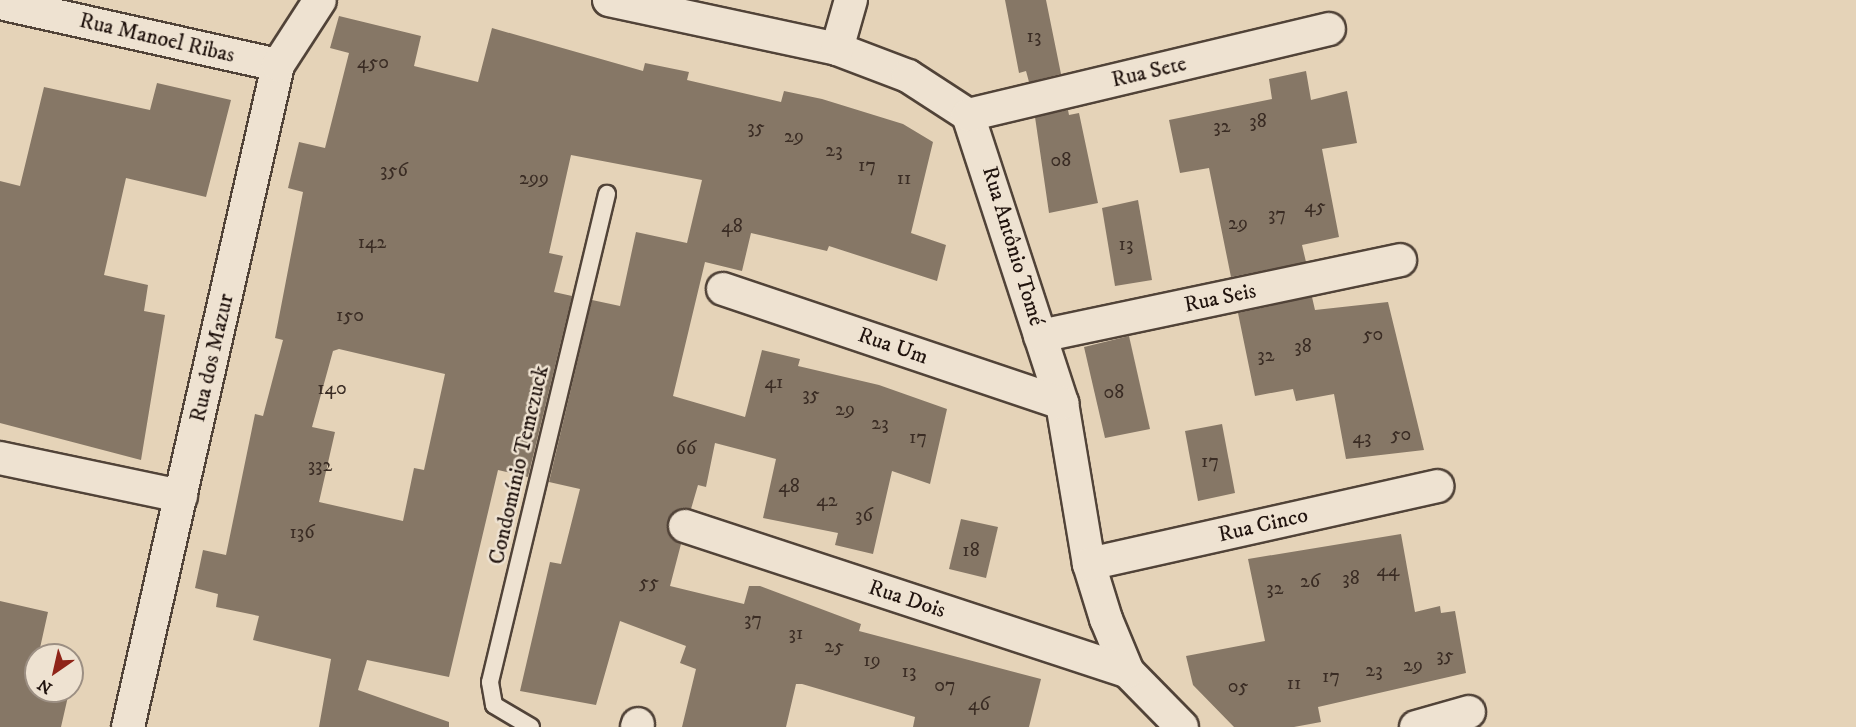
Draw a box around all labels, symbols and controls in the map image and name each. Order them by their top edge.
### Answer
street label: Rua Manoel Ribas [77,7,237,69]
house number: 13 [1027,24,1041,48]
house number: 450 [357,50,389,74]
street label: Rua Sete [1109,51,1189,93]
house number: 38 [1249,109,1267,133]
house number: 32 [1213,114,1231,138]
house number: 35 [747,115,765,139]
house number: 29 [784,124,804,148]
house number: 23 [825,138,843,162]
house number: 08 [1051,148,1071,172]
house number: 17 [858,153,876,177]
house number: 356 [380,158,408,182]
street label: Rua Antônio Tomé [976,163,1050,329]
house number: 299 [519,166,549,190]
house number: 11 [897,166,911,190]
house number: 45 [1304,194,1326,218]
house number: 37 [1268,202,1286,226]
house number: 29 [1228,211,1248,235]
house number: 48 [721,214,743,238]
house number: 142 [358,230,386,254]
house number: 13 [1119,232,1133,256]
street label: Rua Seis [1182,278,1258,318]
street label: Rua dos Mazur [184,291,240,425]
house number: 150 [336,303,364,327]
street label: Rua Um [854,322,932,370]
house number: 50 [1363,322,1383,346]
house number: 38 [1294,334,1312,358]
house number: 32 [1257,343,1275,367]
street label: Condomínio Temczuck [483,363,555,567]
house number: 41 [765,370,783,394]
house number: 140 [317,376,347,400]
house number: 08 [1104,380,1124,404]
house number: 35 [802,382,820,406]
house number: 29 [835,397,855,421]
house number: 23 [871,411,889,435]
house number: 50 [1391,422,1411,446]
house number: 17 [909,425,927,449]
house number: 43 [1353,425,1371,449]
house number: 66 [676,436,696,460]
house number: 17 [1201,449,1219,473]
house number: 332 [308,453,332,477]
house number: 48 [778,474,800,498]
house number: 42 [816,488,838,512]
street label: Rua Cinco [1216,502,1310,548]
house number: 36 [855,503,873,527]
house number: 136 [289,520,315,544]
house number: 18 [962,538,980,562]
house number: 44 [1376,558,1400,582]
house number: 38 [1342,566,1360,590]
house number: 26 [1300,569,1320,593]
house number: 55 [639,570,659,594]
street label: Rua Dois [865,574,949,624]
house number: 32 [1266,576,1284,600]
house number: 37 [744,607,762,631]
house number: 31 [789,621,803,645]
house number: 25 [824,634,844,658]
north arrow [24,643,84,703]
house number: 35 [1436,643,1454,667]
house number: 19 [863,648,881,672]
house number: 29 [1403,653,1423,677]
house number: 23 [1365,658,1383,682]
house number: 13 [902,659,916,683]
house number: 17 [1322,664,1340,688]
house number: 11 [1287,671,1301,695]
house number: 07 [934,673,956,697]
text: N [34,674,56,698]
house number: 05 [1228,674,1248,698]
house number: 46 [968,692,990,716]

